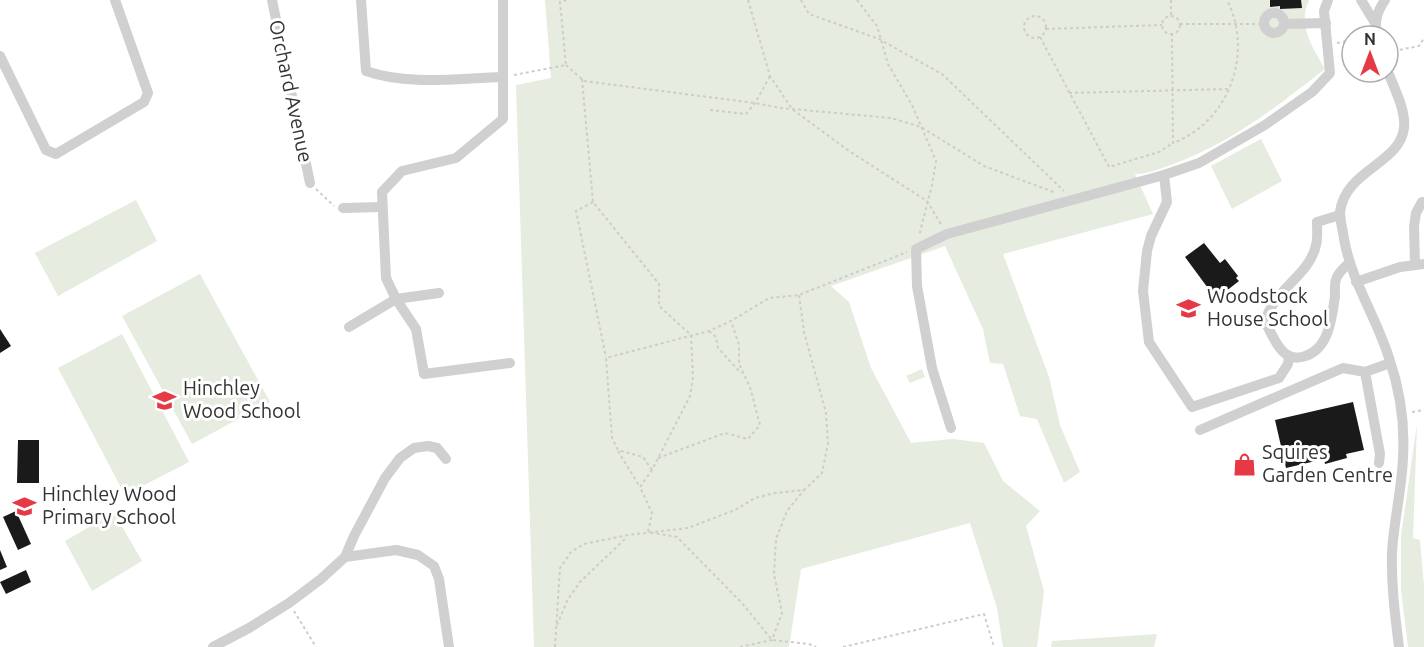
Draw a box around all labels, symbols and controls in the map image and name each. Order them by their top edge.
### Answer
street label: Orchard Avenue [265,17,318,164]
north arrow [1340,24,1400,84]
text: N [1364,30,1376,48]
place label: Woodstock House School [1207,284,1328,330]
school or university icon: Woodstock House School [1176,295,1202,321]
place label: Hinchley Wood School [183,376,301,422]
school or university icon: Hinchley Wood School [152,387,178,413]
place label: Squires Garden Centre [1262,440,1393,486]
shop icon: Squires Garden Centre [1231,451,1257,477]
place label: Hinchley Wood Primary School [42,482,177,528]
school or university icon: Hinchley Wood Primary School [11,493,37,519]

